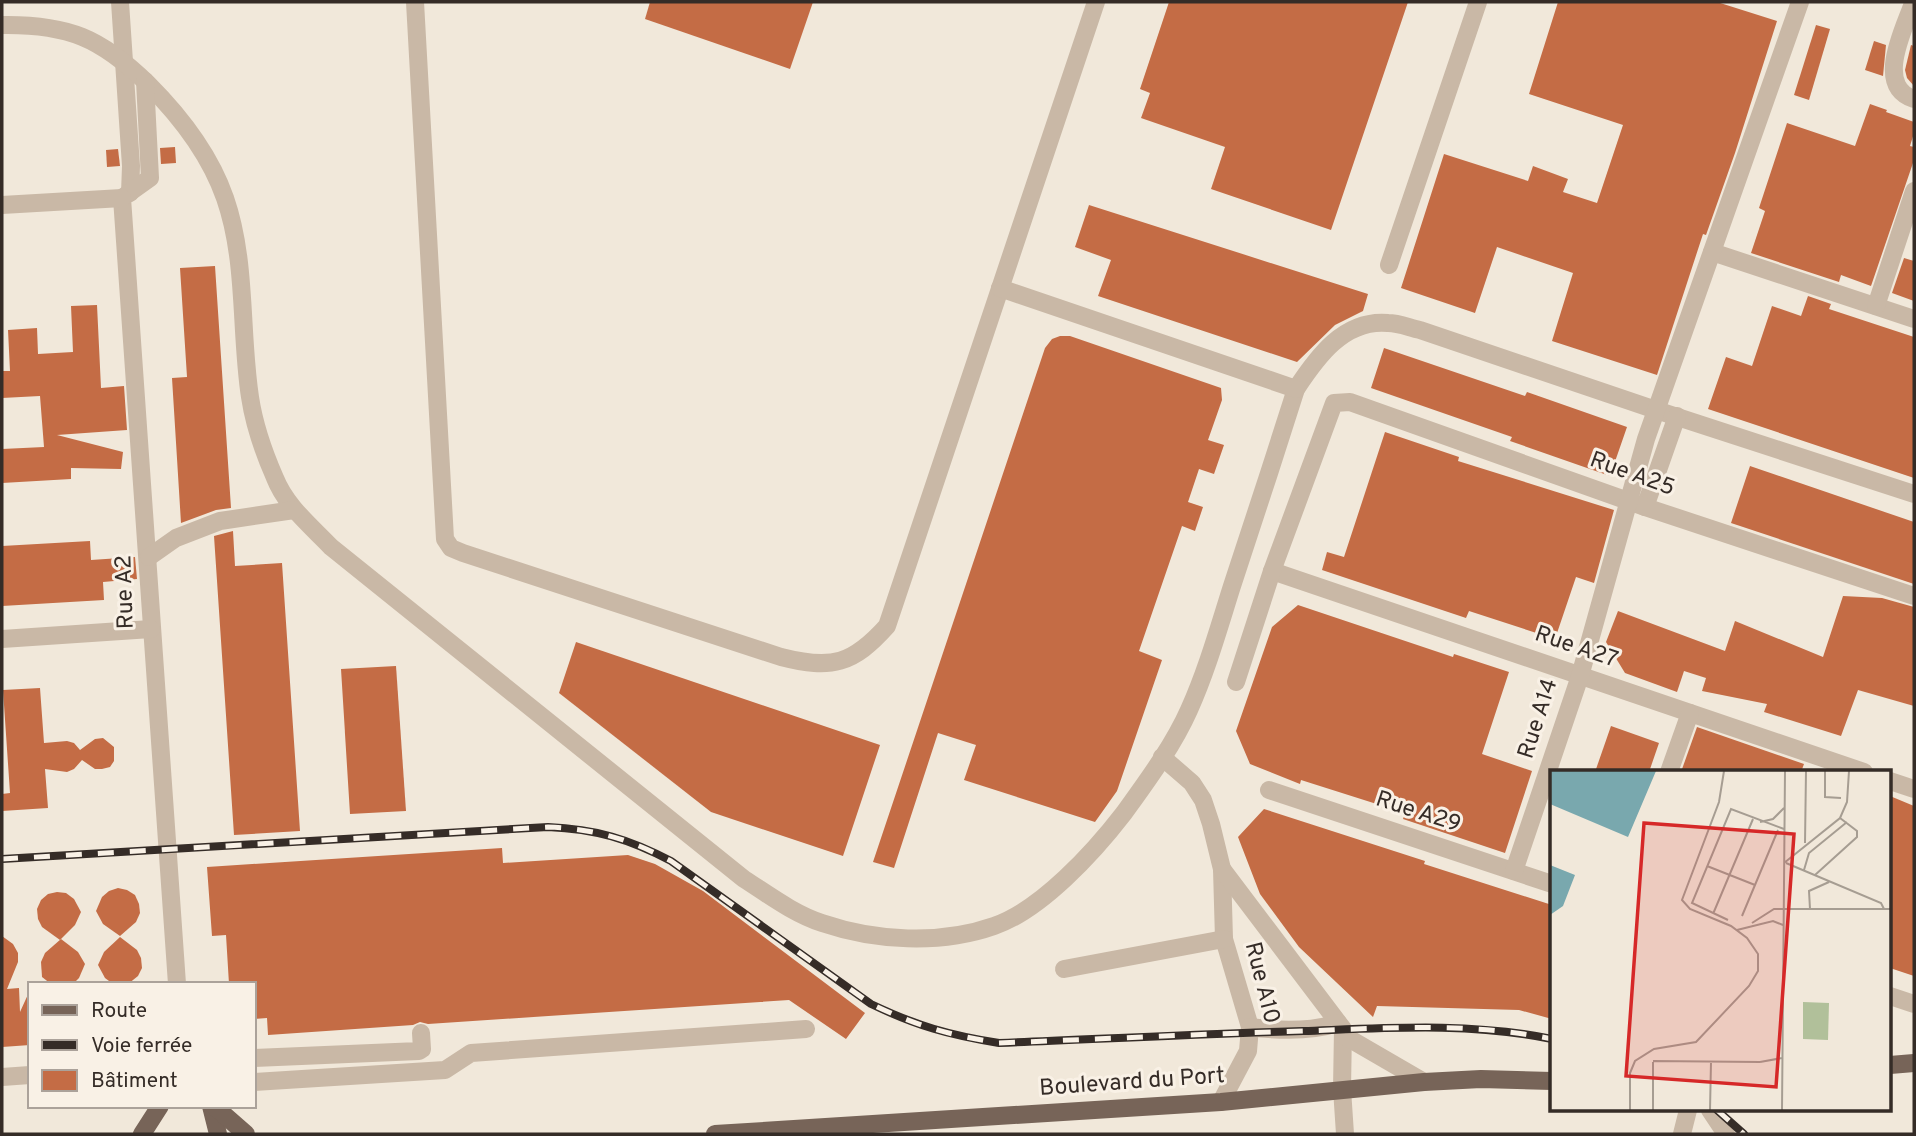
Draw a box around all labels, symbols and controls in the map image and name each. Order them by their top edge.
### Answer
street label: Rue A25 [1585,446,1679,504]
street label: Rue A2 [110,554,142,630]
street label: Rue A27 [1531,620,1621,676]
street label: Rue A14 [1512,675,1566,763]
inset map [1550,770,1892,1112]
street label: Rue A29 [1372,786,1464,840]
street label: Rue A10 [1237,939,1285,1027]
legend [28,982,256,1108]
text: Route [91,998,147,1025]
text: Voie ferrée [91,1033,192,1060]
street label: Boulevard du Port [1038,1062,1226,1104]
text: Bâtiment [91,1068,178,1095]

